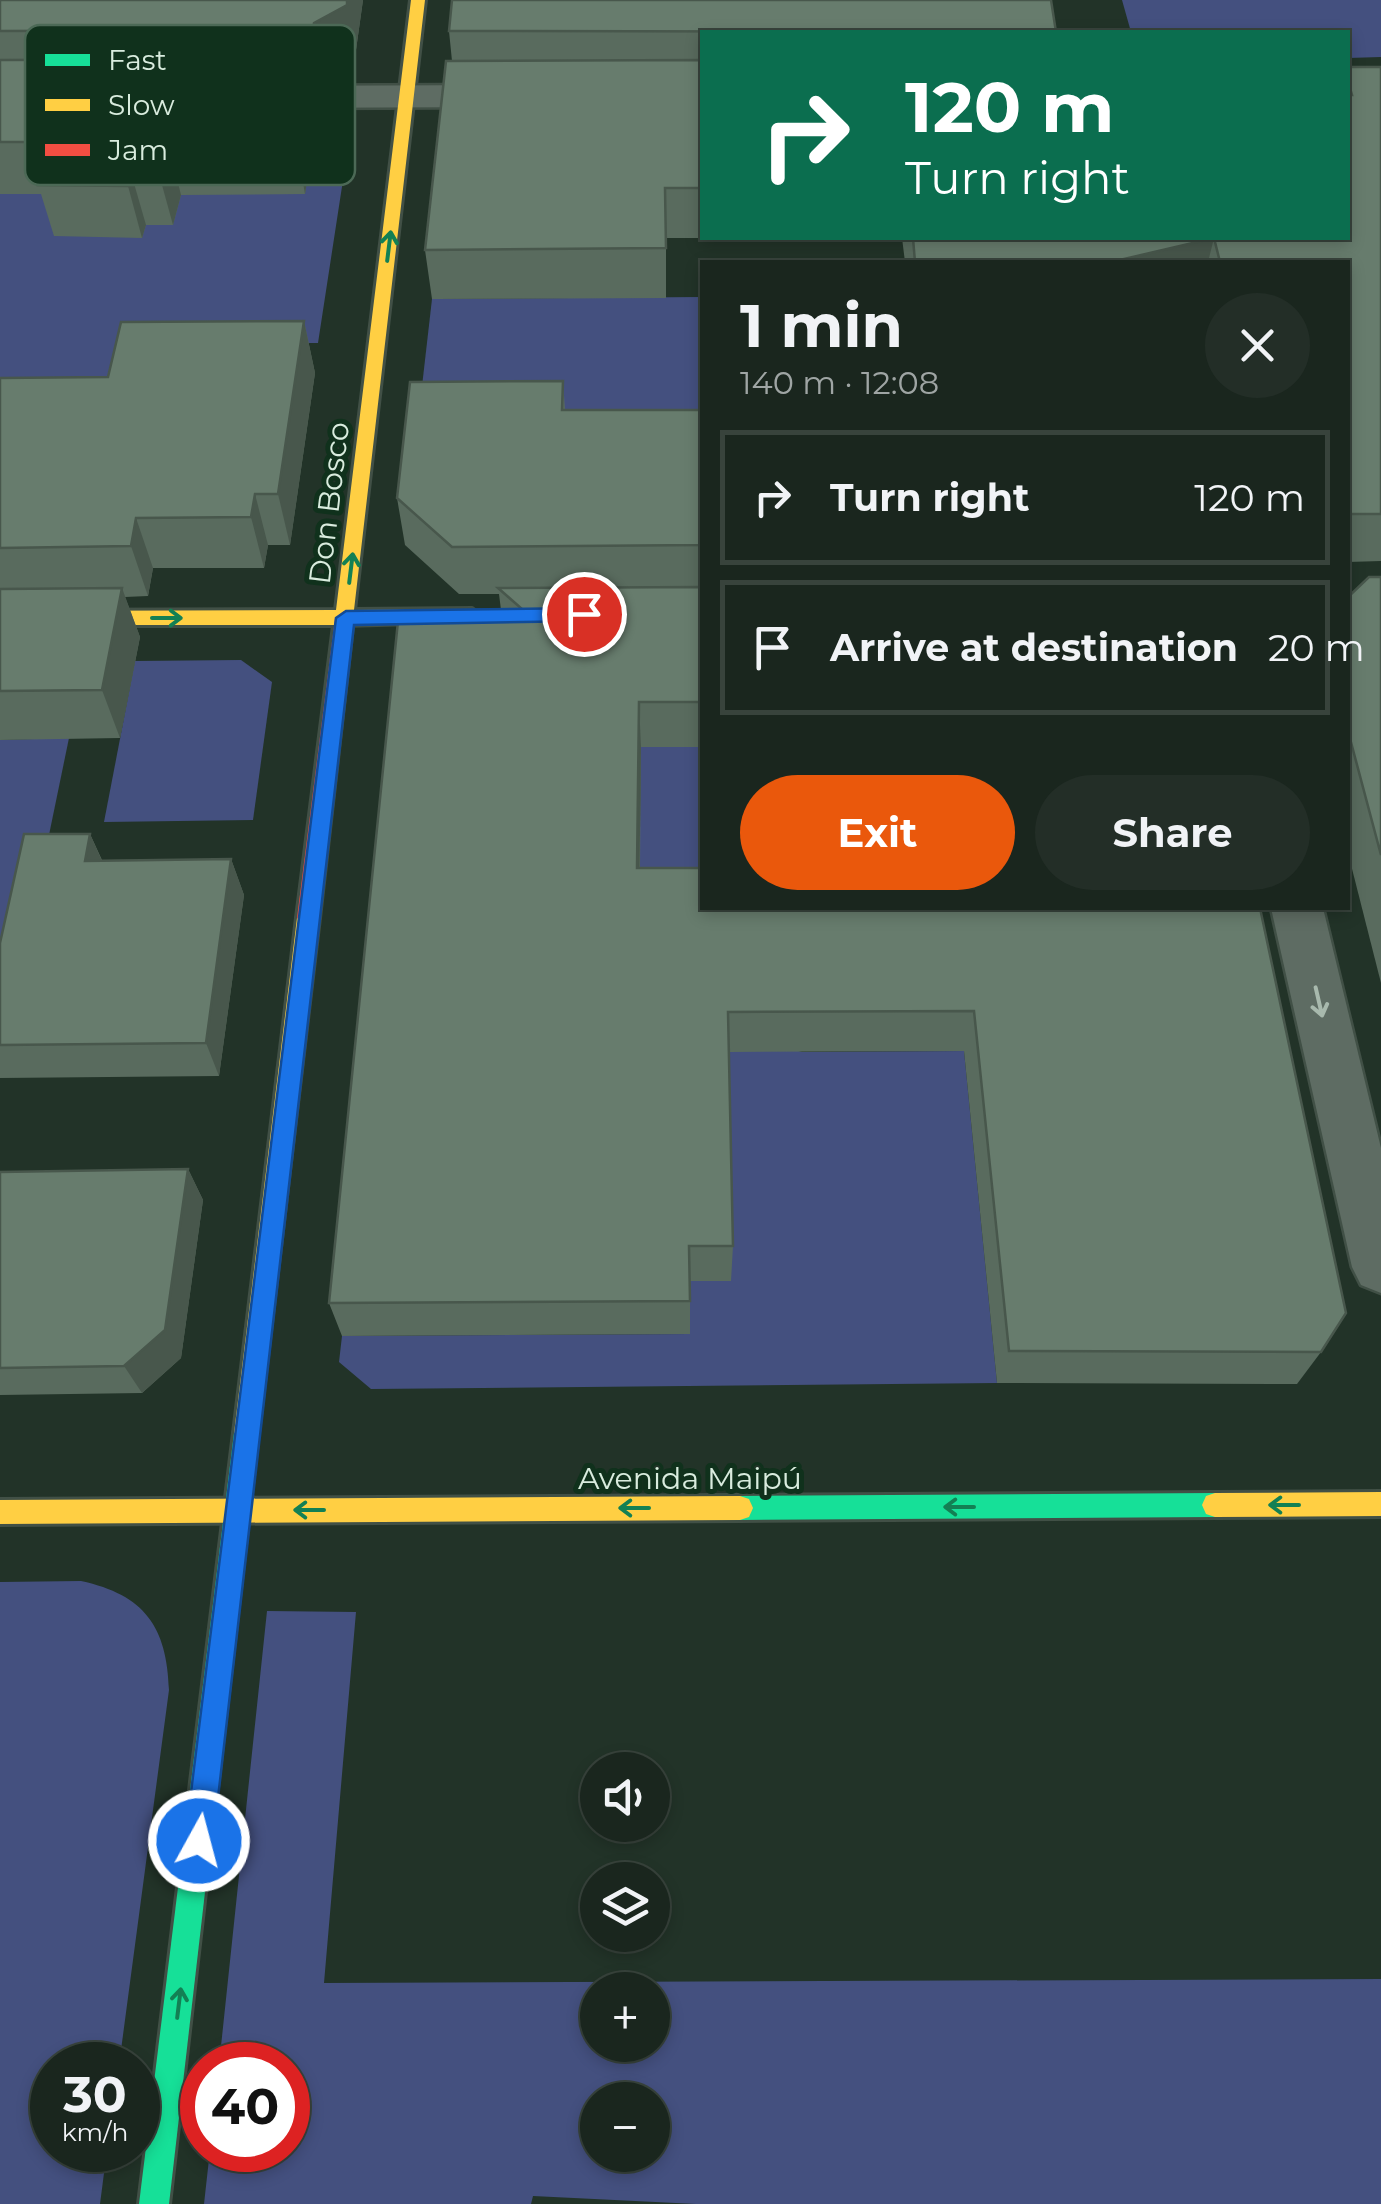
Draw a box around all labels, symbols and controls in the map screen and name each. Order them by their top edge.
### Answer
legend [25,25,355,185]
text: Fast [108,43,167,77]
text: 120 m [905,64,1115,150]
icon: right [740,70,870,200]
text: Slow [108,88,175,122]
text: Jam [107,133,168,167]
text: Turn right [905,150,1130,205]
one-way arrow [380,230,399,262]
text: 1 min [740,289,903,362]
button: close [1205,293,1310,398]
text: 140 m · 12:08 [740,363,939,402]
street label: Don Bosco [301,420,357,586]
icon: right [745,470,800,525]
text: Turn right [830,474,1029,521]
text: 120 m [1194,474,1305,521]
one-way arrow [342,553,361,585]
pin [542,572,627,657]
icon: arrive [557,587,612,642]
one-way arrow [150,608,183,628]
icon: arrive [745,620,800,675]
text: Arrive at destination [830,624,1238,671]
text: 20 m [1268,624,1365,671]
button: Exit [740,775,1015,890]
button: Share [1035,775,1310,890]
one-way arrow [1311,985,1329,1017]
street label: Avenida Maipú [578,1460,802,1497]
one-way arrow [1268,1496,1300,1514]
one-way arrow [943,1497,975,1516]
one-way arrow [618,1498,650,1518]
one-way arrow [293,1500,326,1520]
map controls [580,1752,670,2172]
button: sound [580,1752,670,1842]
position arrow [147,1789,251,1893]
button: layers [580,1862,670,1952]
button: + [580,1972,670,2062]
one-way arrow [170,1987,189,2020]
speed limit sign: 40 [180,2042,310,2172]
text: 30 [63,2064,127,2125]
button: − [580,2082,670,2172]
text: km/h [62,2117,128,2147]

